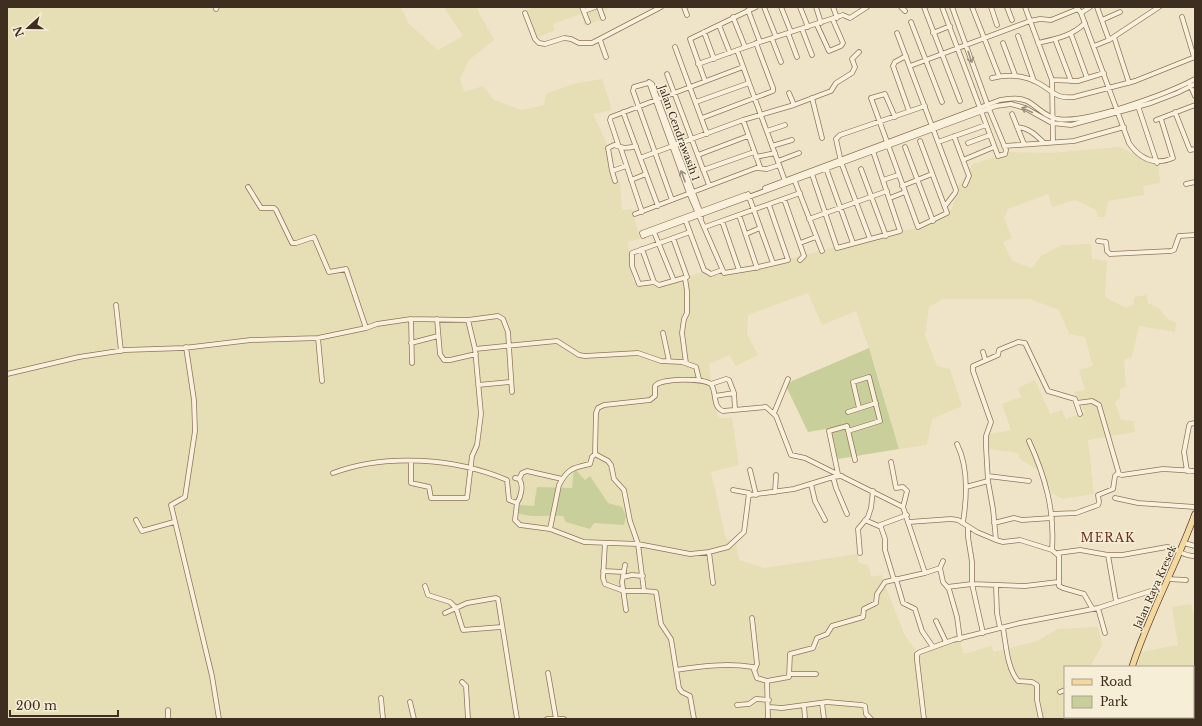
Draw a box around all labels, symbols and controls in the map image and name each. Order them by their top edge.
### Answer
north arrow [8,8,48,48]
text: N [10,24,27,39]
one-way arrow [967,50,974,63]
street label: Jalan Cendrawasih 1 [655,81,702,183]
one-way arrow [1021,106,1033,113]
one-way arrow [679,169,686,182]
district label: MERAK [1081,530,1135,545]
street label: Jalan Raya Kresek [1130,542,1180,633]
legend [1064,666,1194,718]
text: Road [1100,674,1132,689]
scale bar [10,692,118,718]
text: Park [1100,694,1128,709]
text: 200 m [16,698,57,713]

